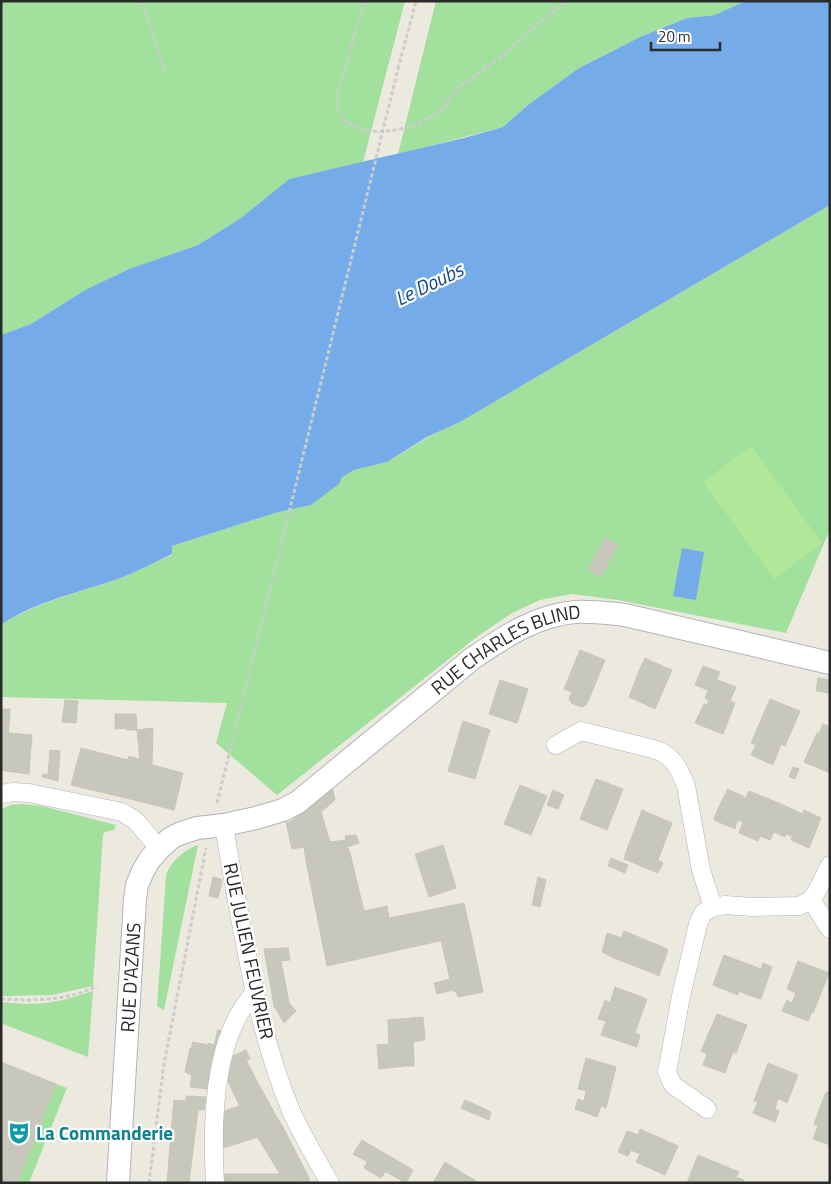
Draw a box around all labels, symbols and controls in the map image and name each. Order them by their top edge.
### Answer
scale bar [651,20,720,52]
text: 20 m [658,25,691,48]
water label: Le Doubs [389,253,469,313]
street label: RUE CHARLES BLIND [424,597,582,701]
street label: RUE JULIEN FEUVRIER [217,860,282,1042]
street label: RUE D'AZANS [112,922,148,1033]
place label: La Commanderie [36,1118,173,1147]
theatre icon: La Commanderie [6,1120,32,1146]

